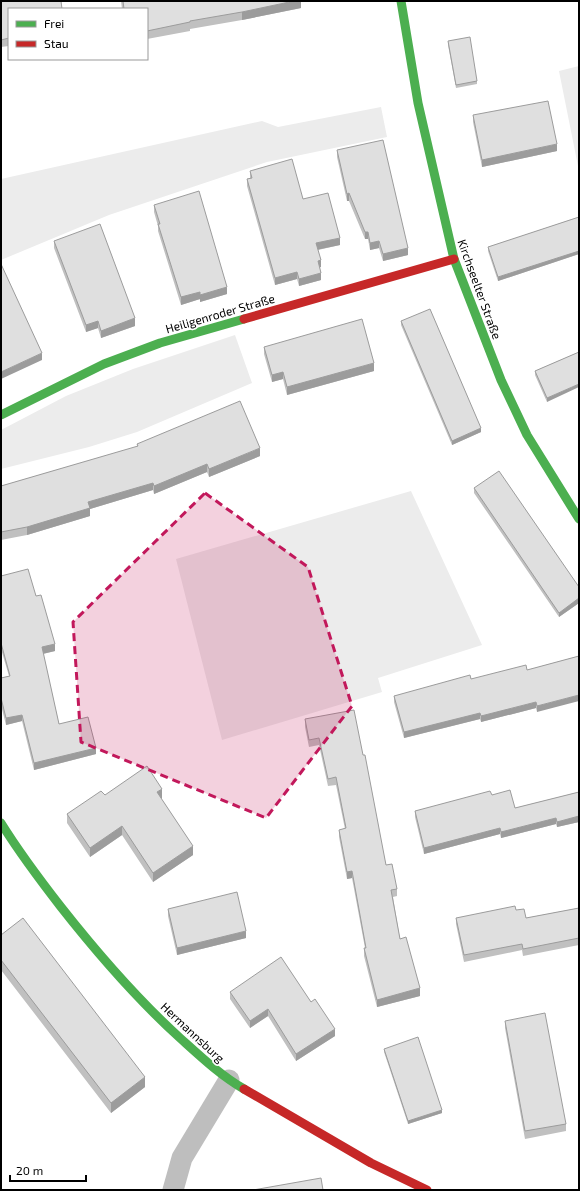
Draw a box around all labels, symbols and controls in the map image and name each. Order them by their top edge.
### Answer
legend [8,8,148,60]
text: Frei [44,16,64,30]
text: Stau [44,36,69,50]
street label: Kirchseelter Straße [455,237,505,341]
street label: Heiligenroder Straße [164,291,276,335]
street label: Hermannsburg [158,999,228,1065]
scale bar [10,1157,86,1183]
text: 20 m [16,1163,43,1177]

